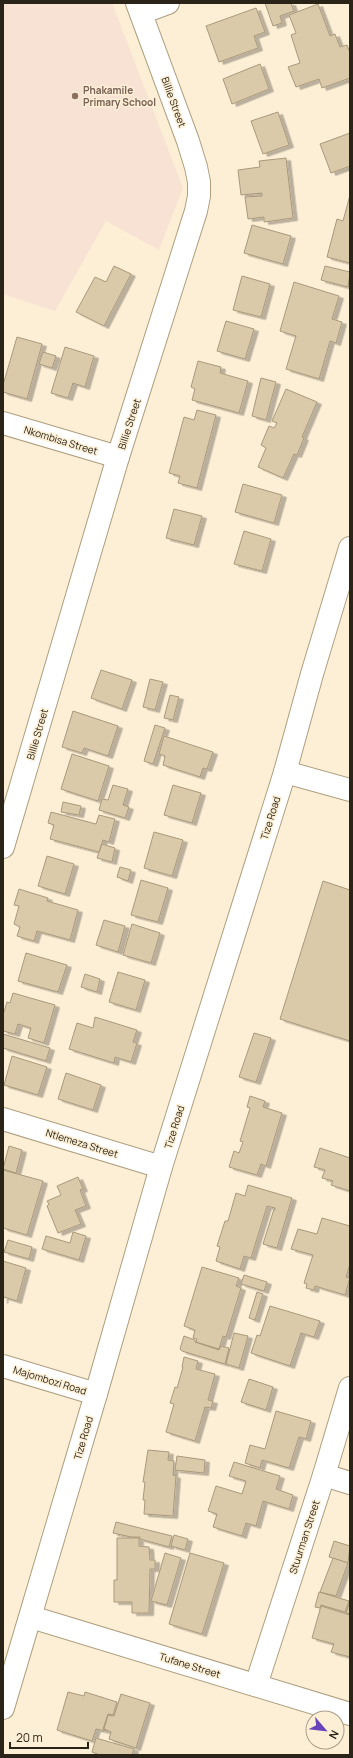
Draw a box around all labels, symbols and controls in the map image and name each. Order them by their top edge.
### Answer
street label: Billie Street [158,75,190,129]
place label: Phakamile Primary School [83,83,156,109]
marker: Phakamile Primary School [70,91,80,101]
street label: Billie Street [114,397,144,451]
street label: Nkombisa Street [22,422,100,458]
street label: Billie Street [23,707,51,761]
street label: Tize Road [257,794,283,841]
street label: Tize Road [161,1103,187,1150]
street label: Ntlemeza Street [44,1125,120,1161]
street label: Majombozi Road [12,1362,88,1398]
street label: Tize Road [70,1414,96,1461]
street label: Stuurman Street [285,1498,323,1576]
street label: Tufane Street [158,1649,222,1681]
north arrow [305,1710,345,1750]
scale bar [10,1724,88,1750]
text: N [326,1728,343,1742]
text: 20 m [16,1729,43,1746]

